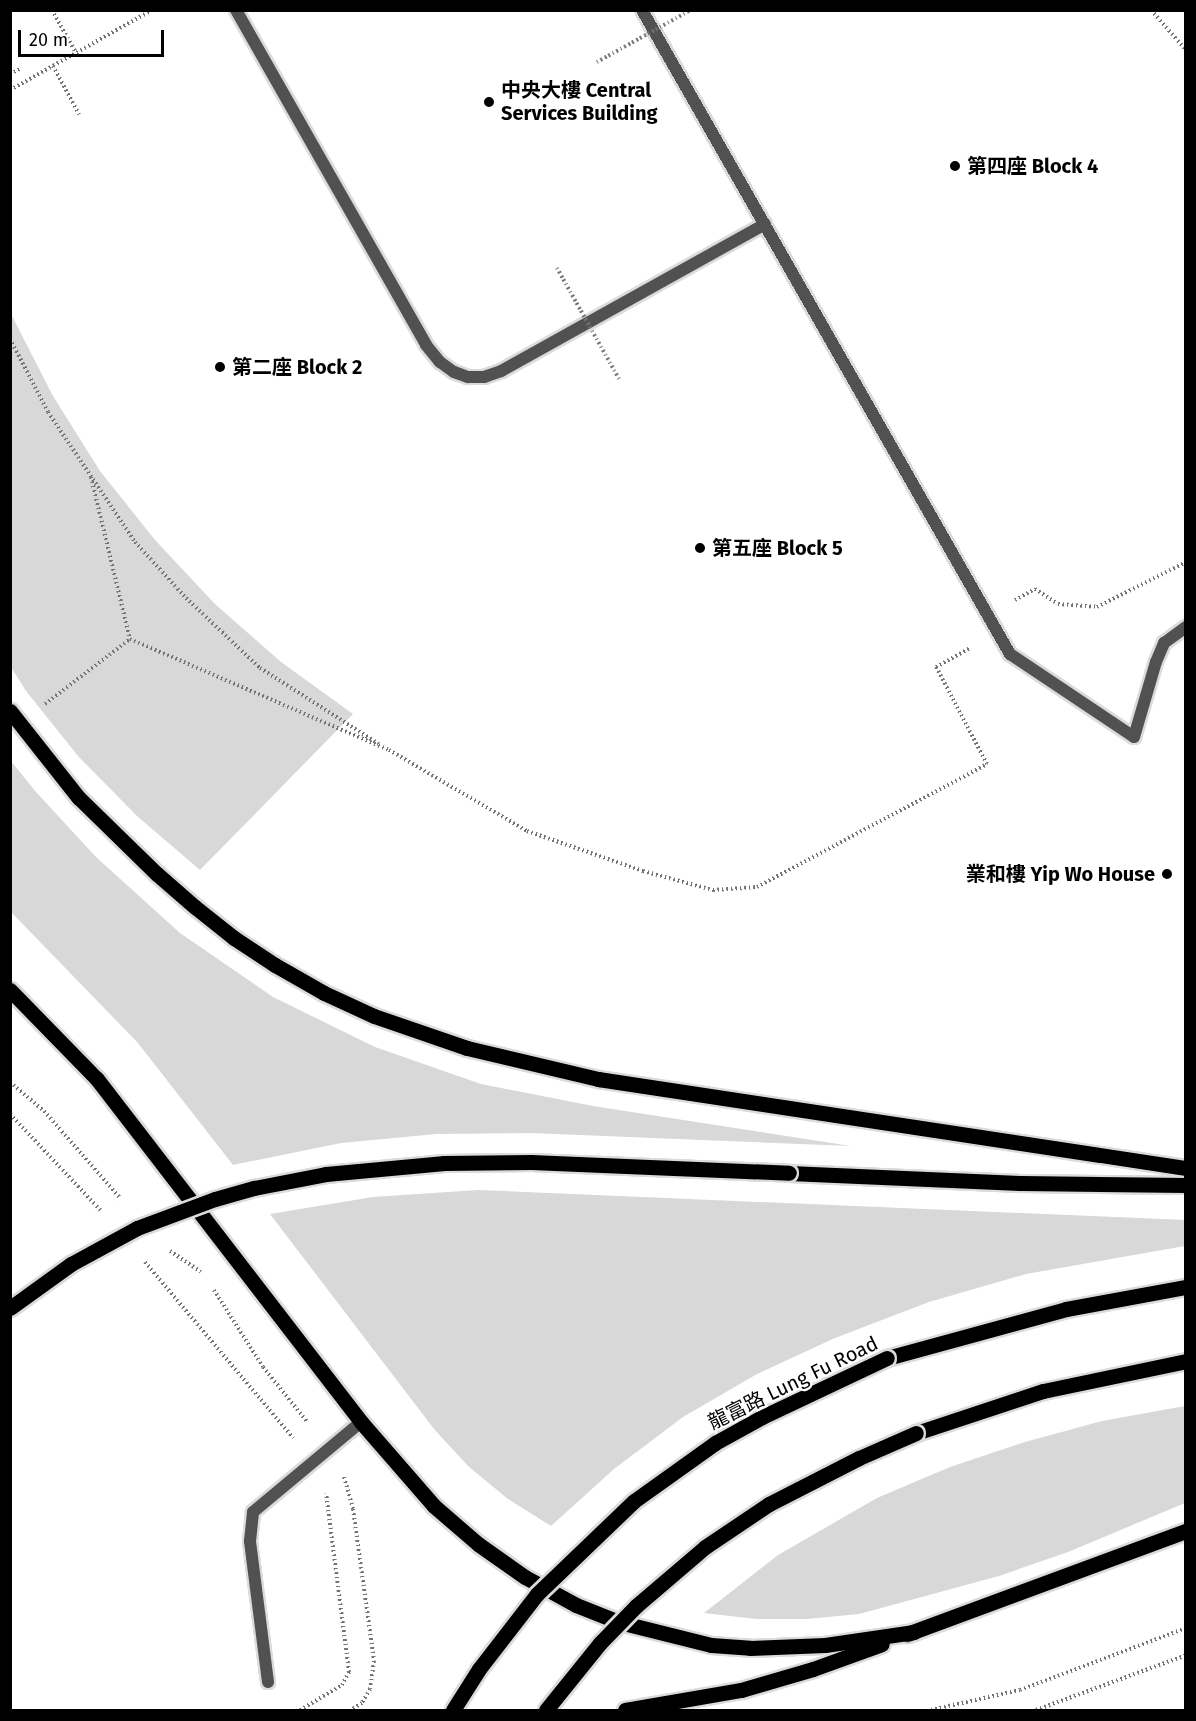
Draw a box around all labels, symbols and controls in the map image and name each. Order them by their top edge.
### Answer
scale bar [21,18,166,56]
text: 20 m [29,29,68,51]
place label: 中央大樓 Central Services Building [501,78,657,125]
marker: 中央大樓 Central Services Building [482,95,496,109]
place label: 第四座 Block 4 [967,154,1098,178]
marker: 第四座 Block 4 [948,159,962,173]
place label: 第二座 Block 2 [232,355,362,379]
marker: 第二座 Block 2 [213,360,227,374]
place label: 第五座 Block 5 [712,536,843,560]
marker: 第五座 Block 5 [693,541,707,555]
place label: 業和樓 Yip Wo House [966,862,1155,886]
marker: 業和樓 Yip Wo House [1160,867,1174,881]
street label: 龍富路 Lung Fu Road [704,1331,882,1435]

